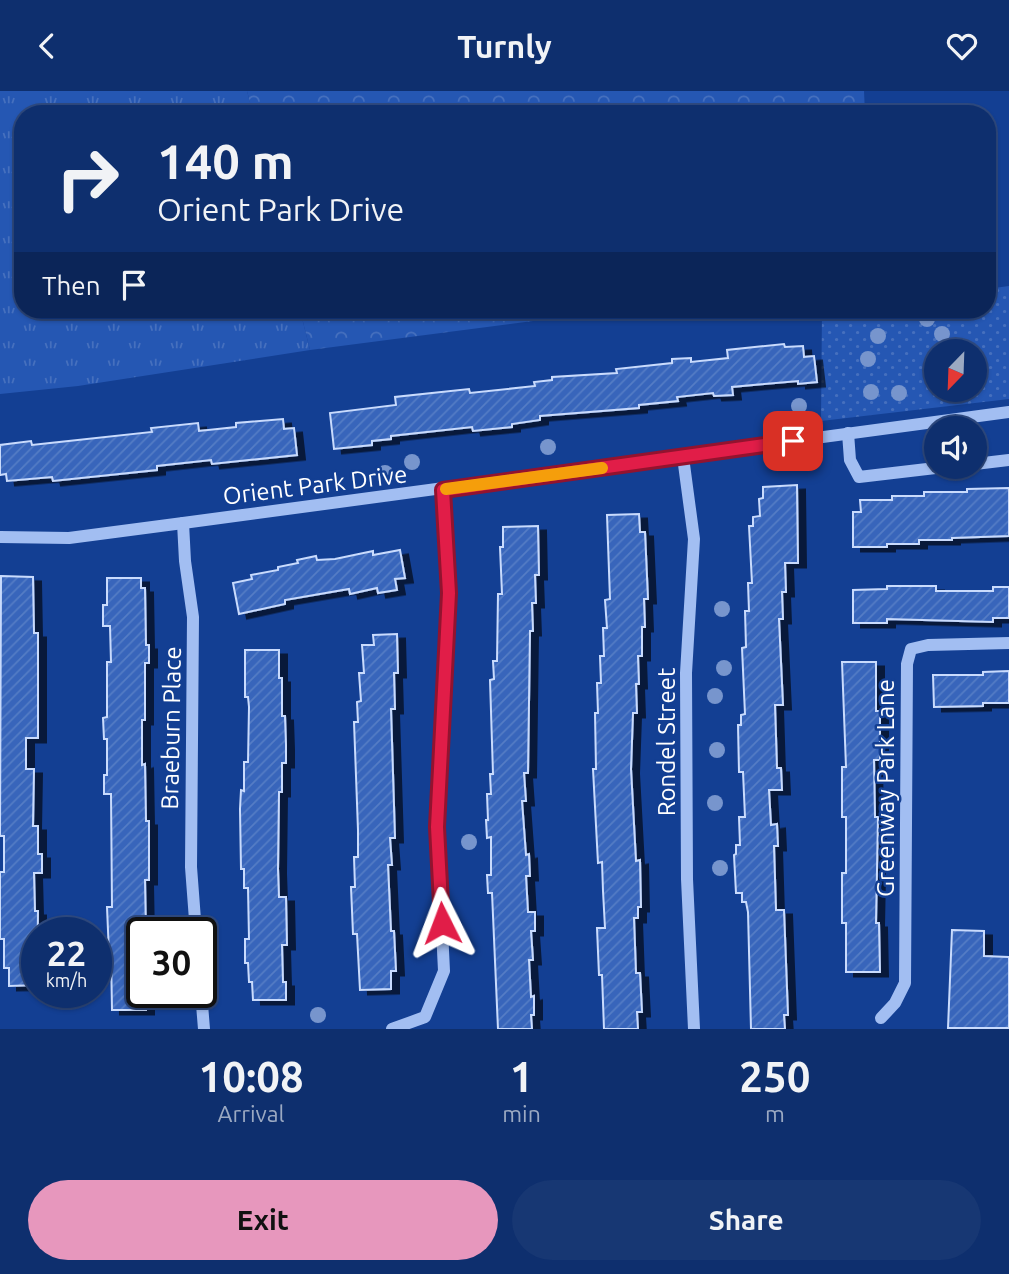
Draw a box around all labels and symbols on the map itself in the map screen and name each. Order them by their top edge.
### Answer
north arrow [924,339,987,403]
pin [763,411,823,471]
street label: Orient Park Drive [221,460,409,510]
street label: Braeburn Place [156,646,186,810]
street label: Rondel Street [653,667,680,816]
street label: Greenway Park Lane [872,679,899,897]
position arrow [405,886,479,960]
speed limit sign: 30 [126,917,217,1008]

